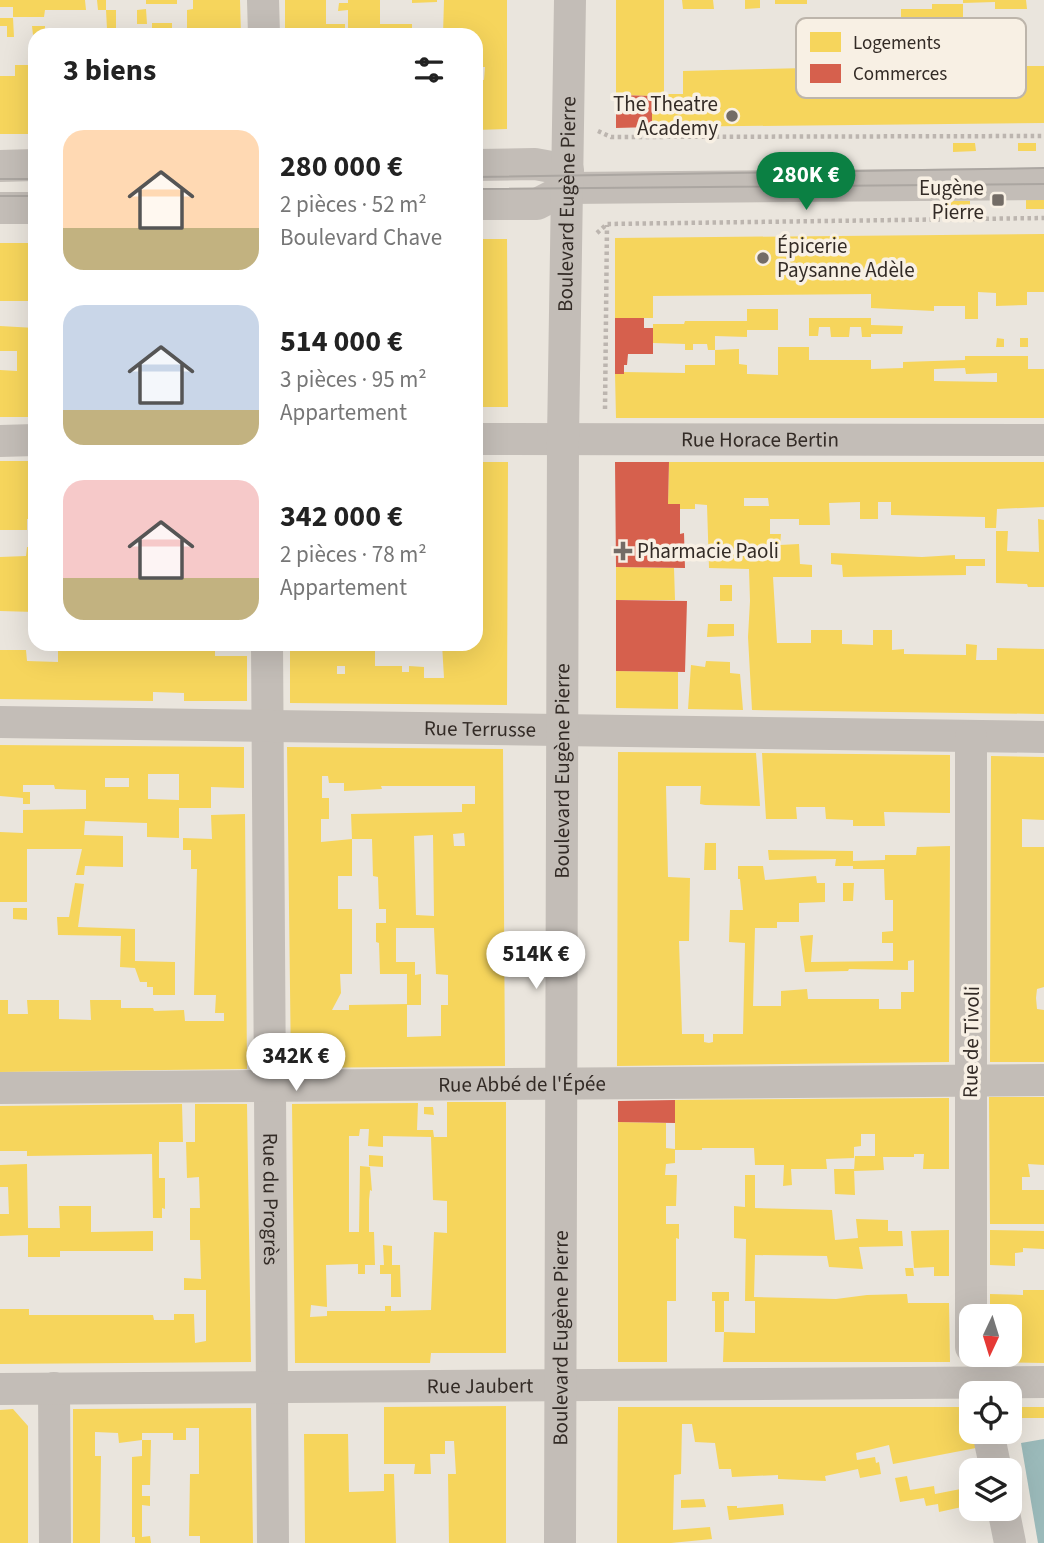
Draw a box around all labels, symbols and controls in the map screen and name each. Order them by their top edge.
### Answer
legend [796,18,1026,98]
text: Logements [853,30,941,57]
text: 3 biens [63,49,156,92]
icon: filters [410,51,448,89]
text: Commerces [853,61,947,88]
place label: The Theatre Academy [613,89,718,143]
street label: Boulevard Eugène Pierre [550,96,583,312]
marker: The Theatre Academy [724,108,740,124]
text: 280 000 € [280,145,403,188]
pin: 280K € [749,152,863,212]
icon: home [119,158,203,242]
text: 280K € [772,158,840,191]
place label: Eugène Pierre [919,173,984,227]
text: 2 pièces · 52 m² [280,188,427,221]
marker: Eugène Pierre [990,192,1006,208]
text: Boulevard Chave [280,221,442,254]
place label: Épicerie Paysanne Adèle [777,231,915,285]
marker: Épicerie Paysanne Adèle [755,250,771,266]
text: 514 000 € [280,320,403,363]
icon: home [119,333,203,417]
text: 3 pièces · 95 m² [280,363,427,396]
text: Appartement [280,396,407,429]
street label: Rue Horace Bertin [681,424,839,455]
text: 342 000 € [280,495,403,538]
icon: home [119,508,203,592]
place label: Pharmacie Paoli [637,536,779,566]
text: 2 pièces · 78 m² [280,538,427,571]
marker: Pharmacie Paoli [615,543,631,559]
text: Appartement [280,571,407,604]
street label: Boulevard Eugène Pierre [547,663,577,879]
street label: Rue Terrusse [424,713,536,745]
pin: 514K € [479,932,593,991]
text: 514K € [502,937,570,970]
street label: Rue de Tivoli [955,986,987,1098]
pin: 342K € [239,1034,353,1093]
text: 342K € [262,1039,330,1072]
street label: Rue Abbé de l'Épée [438,1068,606,1100]
street label: Rue du Progrès [255,1133,286,1266]
street label: Boulevard Eugène Pierre [545,1230,576,1446]
north arrow [959,1304,1022,1367]
map controls [959,1304,1022,1521]
street label: Rue Jaubert [427,1370,533,1401]
button: locate [959,1381,1022,1444]
button: layers [959,1458,1022,1521]

